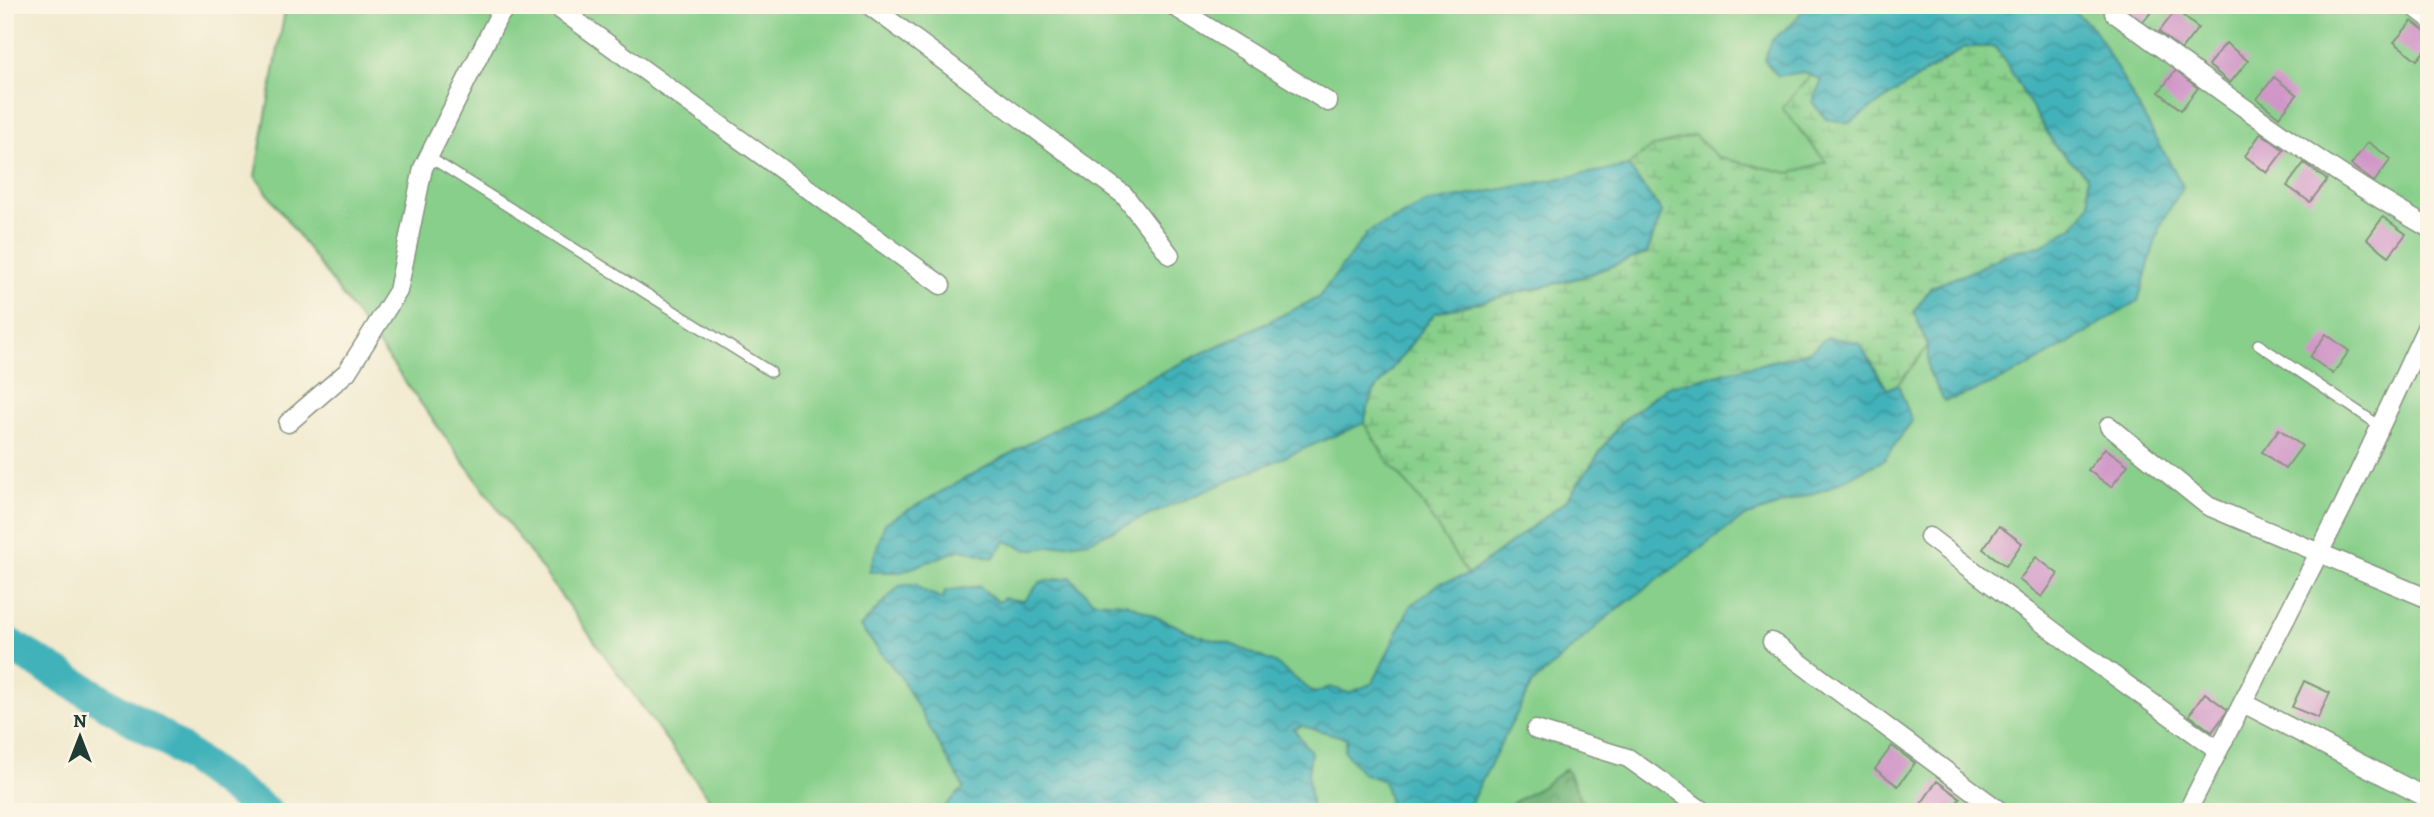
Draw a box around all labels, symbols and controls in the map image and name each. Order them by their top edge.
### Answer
north arrow [46,702,116,772]
text: N [73,708,87,734]

